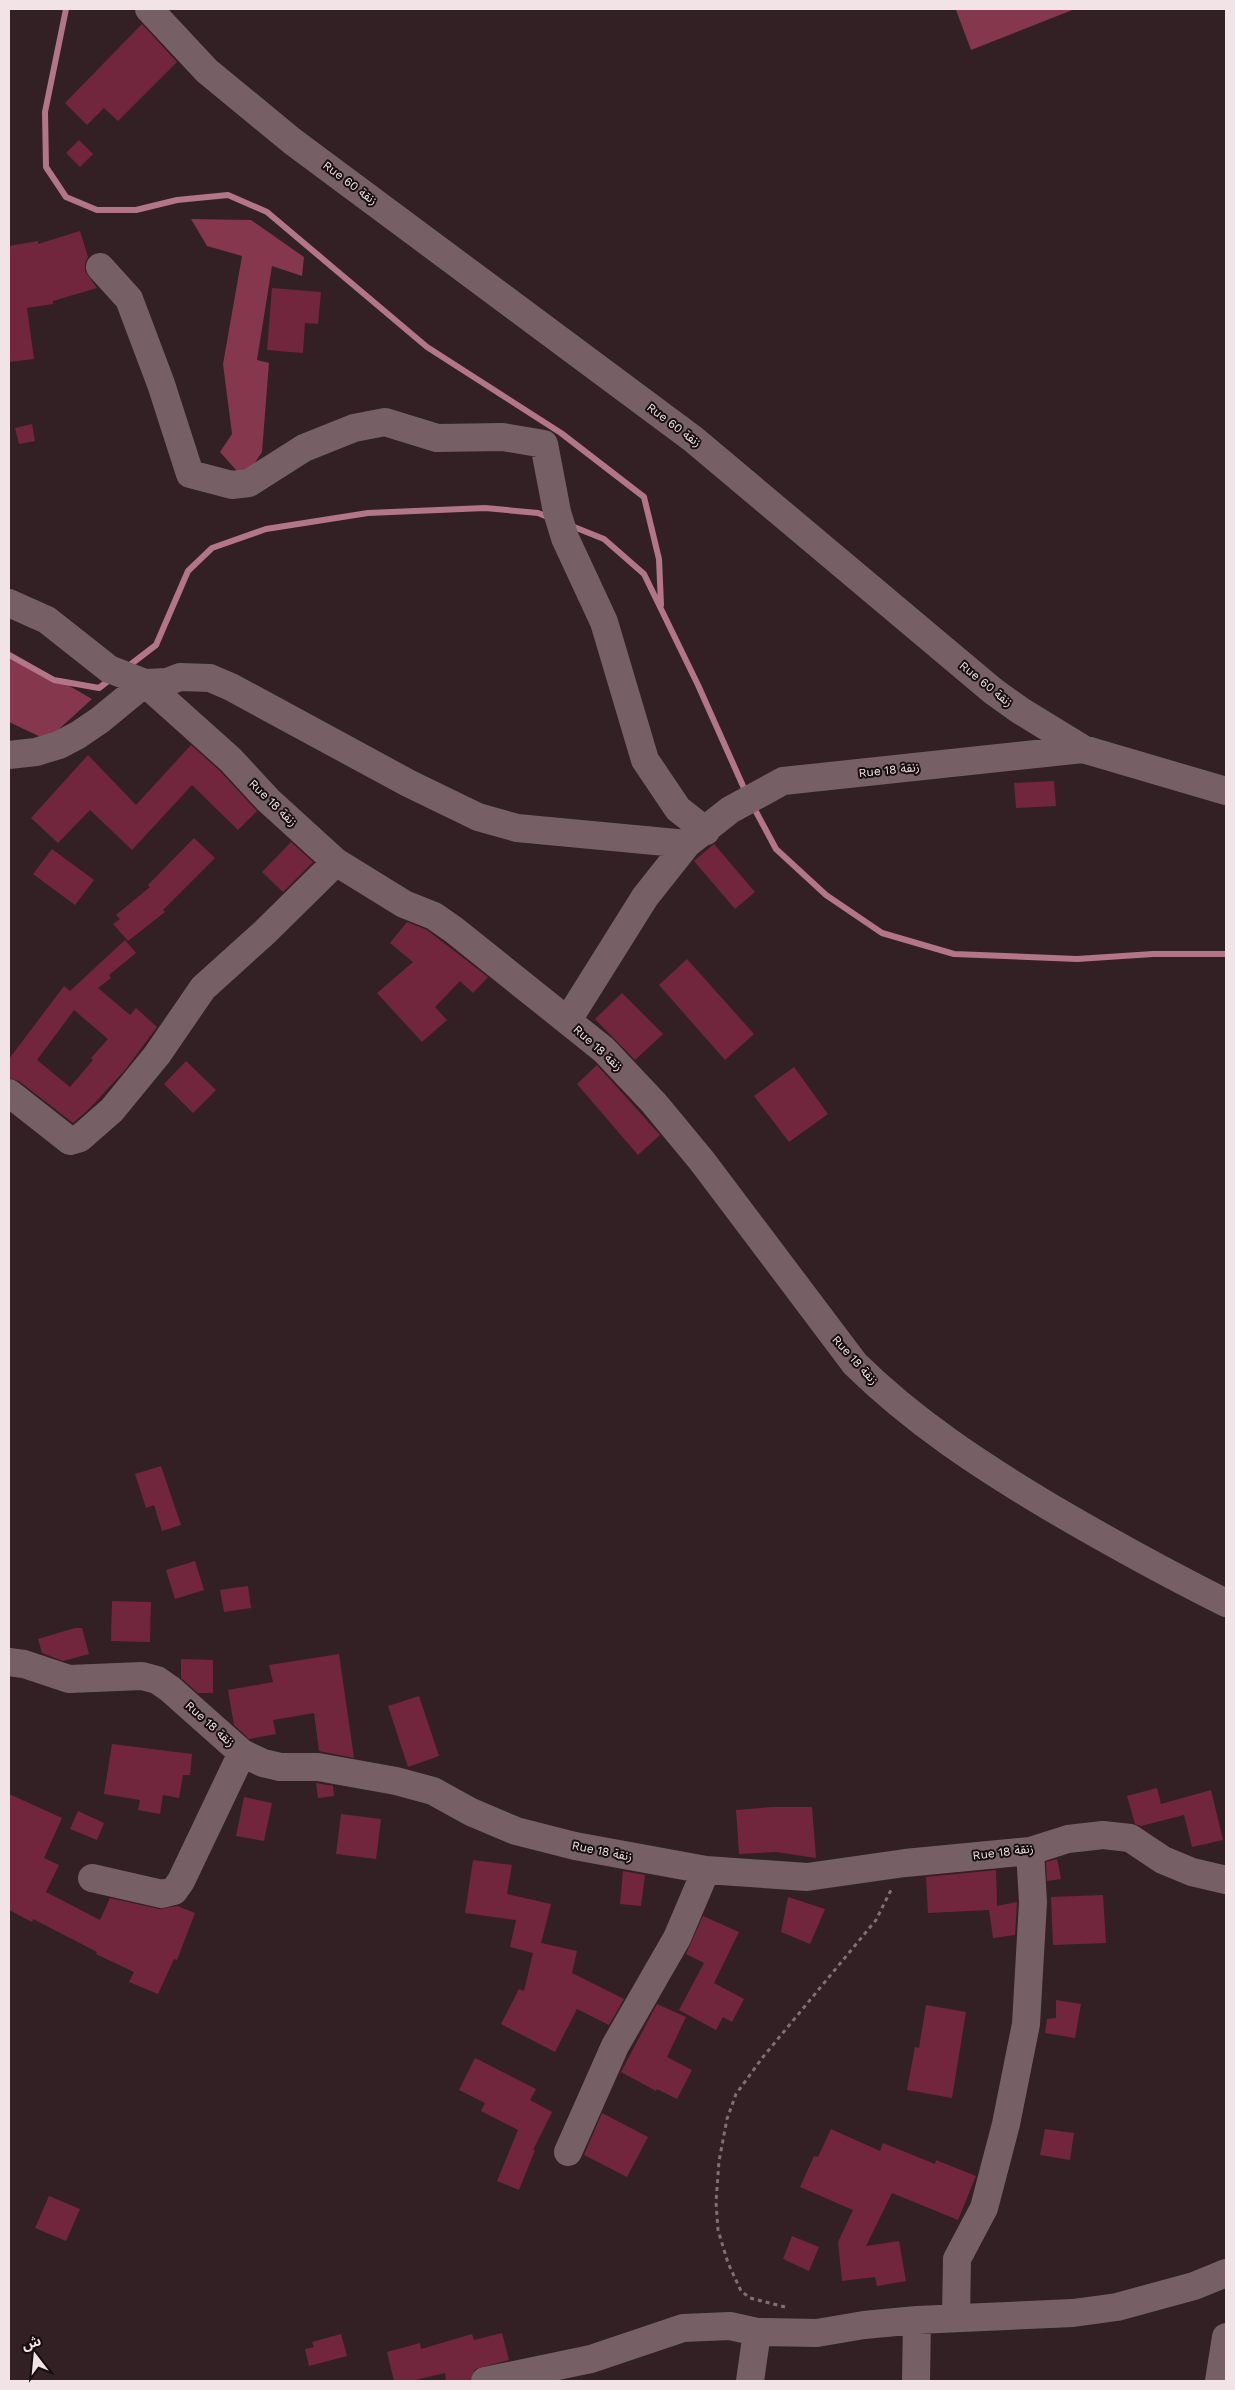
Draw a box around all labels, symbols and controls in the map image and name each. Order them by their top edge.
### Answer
street label: Rue 60 زنقة [320,158,380,208]
street label: Rue 60 زنقة [644,400,704,450]
street label: Rue 60 زنقة [957,658,1015,710]
street label: Rue 18 زنقة [858,760,920,780]
street label: Rue 18 زنقة [246,777,300,829]
street label: Rue 18 زنقة [571,1022,625,1074]
street label: Rue 18 زنقة [829,1333,881,1387]
street label: Rue 18 زنقة [183,1698,237,1750]
street label: Rue 18 زنقة [571,1838,633,1864]
street label: Rue 18 زنقة [972,1841,1034,1863]
north arrow [10,2330,60,2380]
text: ش [20,2332,43,2353]

